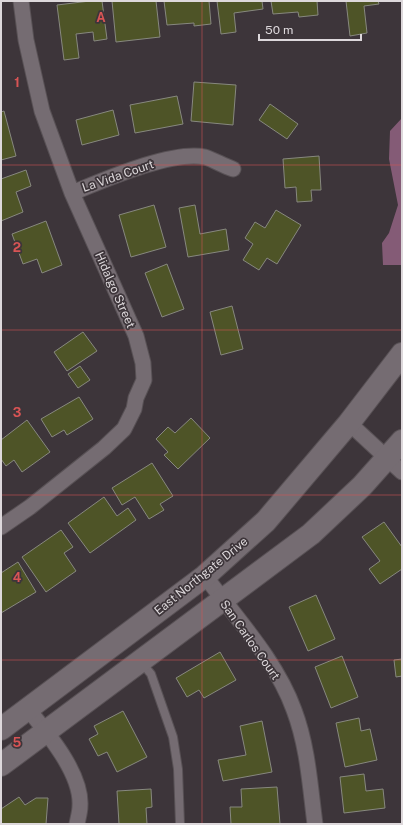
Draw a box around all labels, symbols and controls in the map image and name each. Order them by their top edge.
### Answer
text: A [96,10,106,25]
scale bar [259,16,361,42]
text: 50 m [265,23,293,37]
text: 1 [14,75,20,90]
street label: La Vida Court [80,157,156,195]
text: 2 [13,240,21,255]
street label: Hidalgo Street [92,250,138,330]
text: 3 [13,405,22,420]
street label: East Northgate Drive [152,534,251,618]
text: 4 [13,570,22,585]
street label: San Carlos Court [217,597,283,683]
text: 5 [13,735,22,750]

